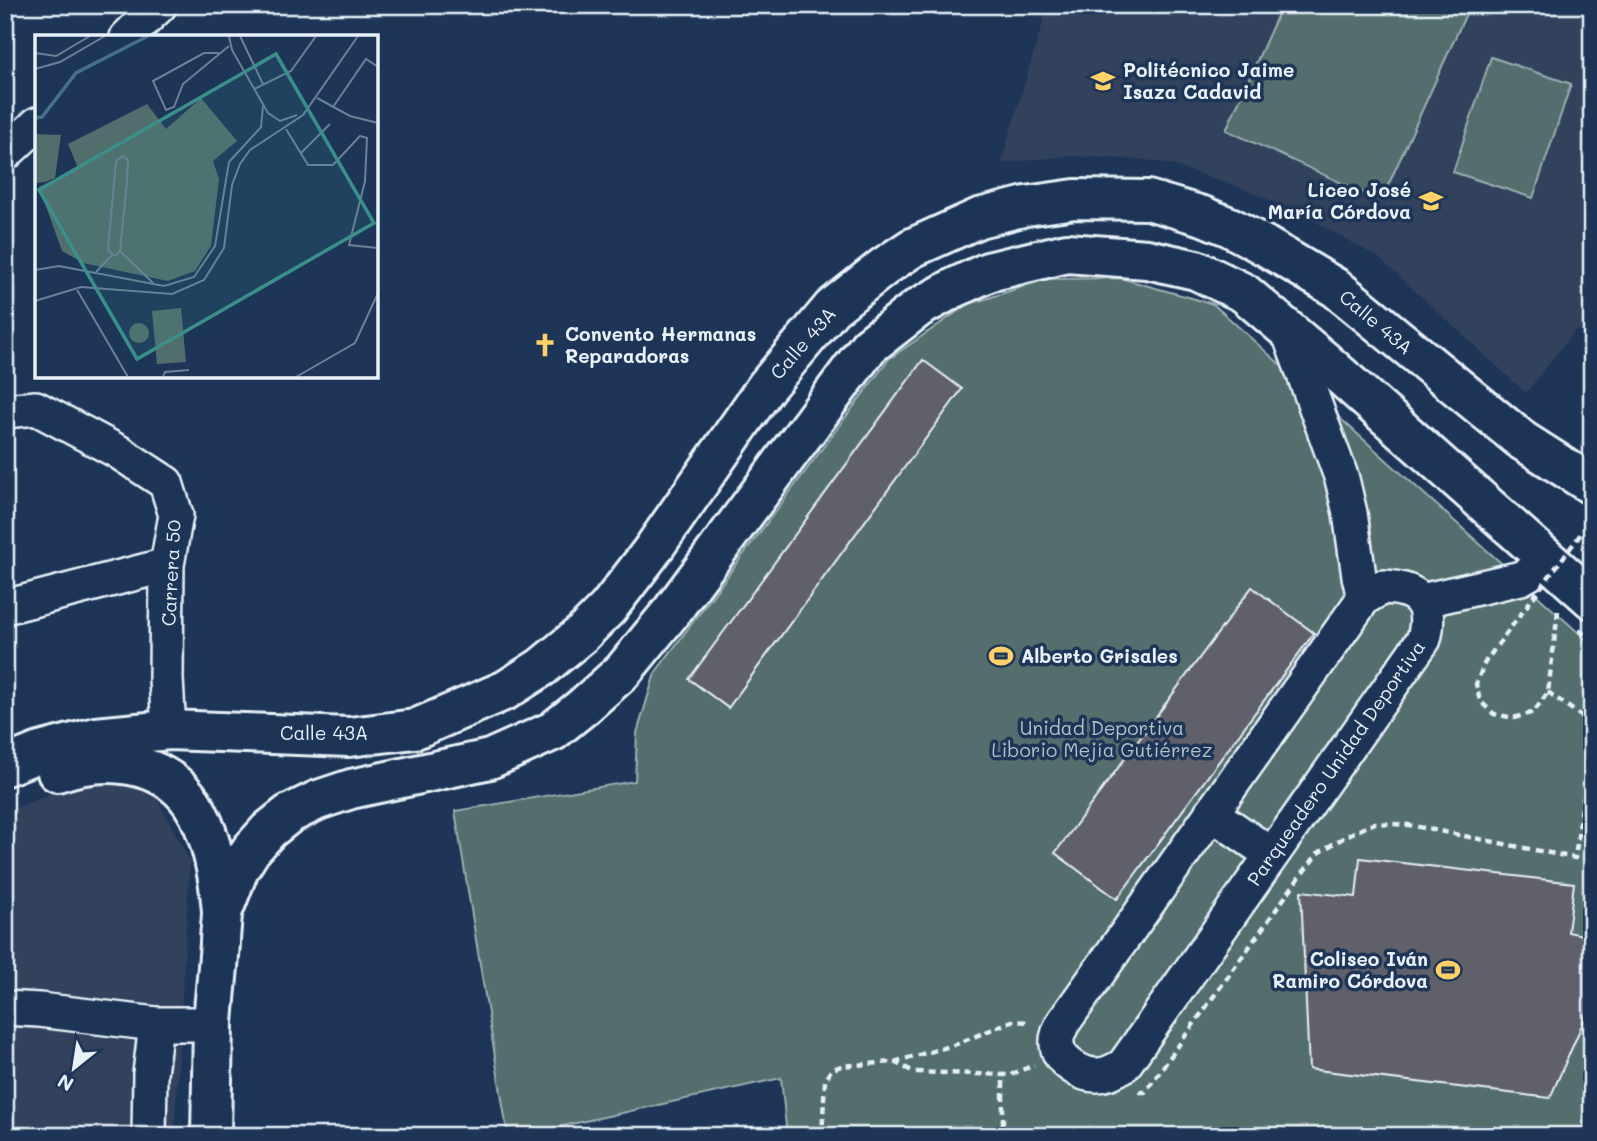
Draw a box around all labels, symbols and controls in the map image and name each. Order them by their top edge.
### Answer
inset map [35,35,378,378]
place label: Politécnico Jaime Isaza Cadavid [1123,57,1294,104]
school or university icon: Politécnico Jaime Isaza Cadavid [1089,67,1117,95]
place label: Liceo José María Córdova [1268,177,1411,224]
school or university icon: Liceo José María Córdova [1417,187,1445,215]
street label: Calle 43A [1334,284,1418,360]
street label: Calle 43A [764,301,841,384]
place label: Convento Hermanas Reparadoras [565,321,756,368]
church icon: Convento Hermanas Reparadoras [531,331,559,359]
street label: Carrera 50 [155,519,186,627]
street label: Parqueadero Unidad Deportiva [1241,635,1430,890]
sports icon: Alberto Grisales [987,642,1015,670]
place label: Alberto Grisales [1021,643,1178,668]
park label: Unidad Deportiva Liborio Mejía Gutiérrez [992,715,1212,762]
street label: Calle 43A [280,720,368,745]
place label: Coliseo Iván Ramiro Córdova [1272,946,1428,993]
sports icon: Coliseo Iván Ramiro Córdova [1434,956,1462,984]
north arrow [38,1032,108,1102]
text: N [53,1069,78,1098]

